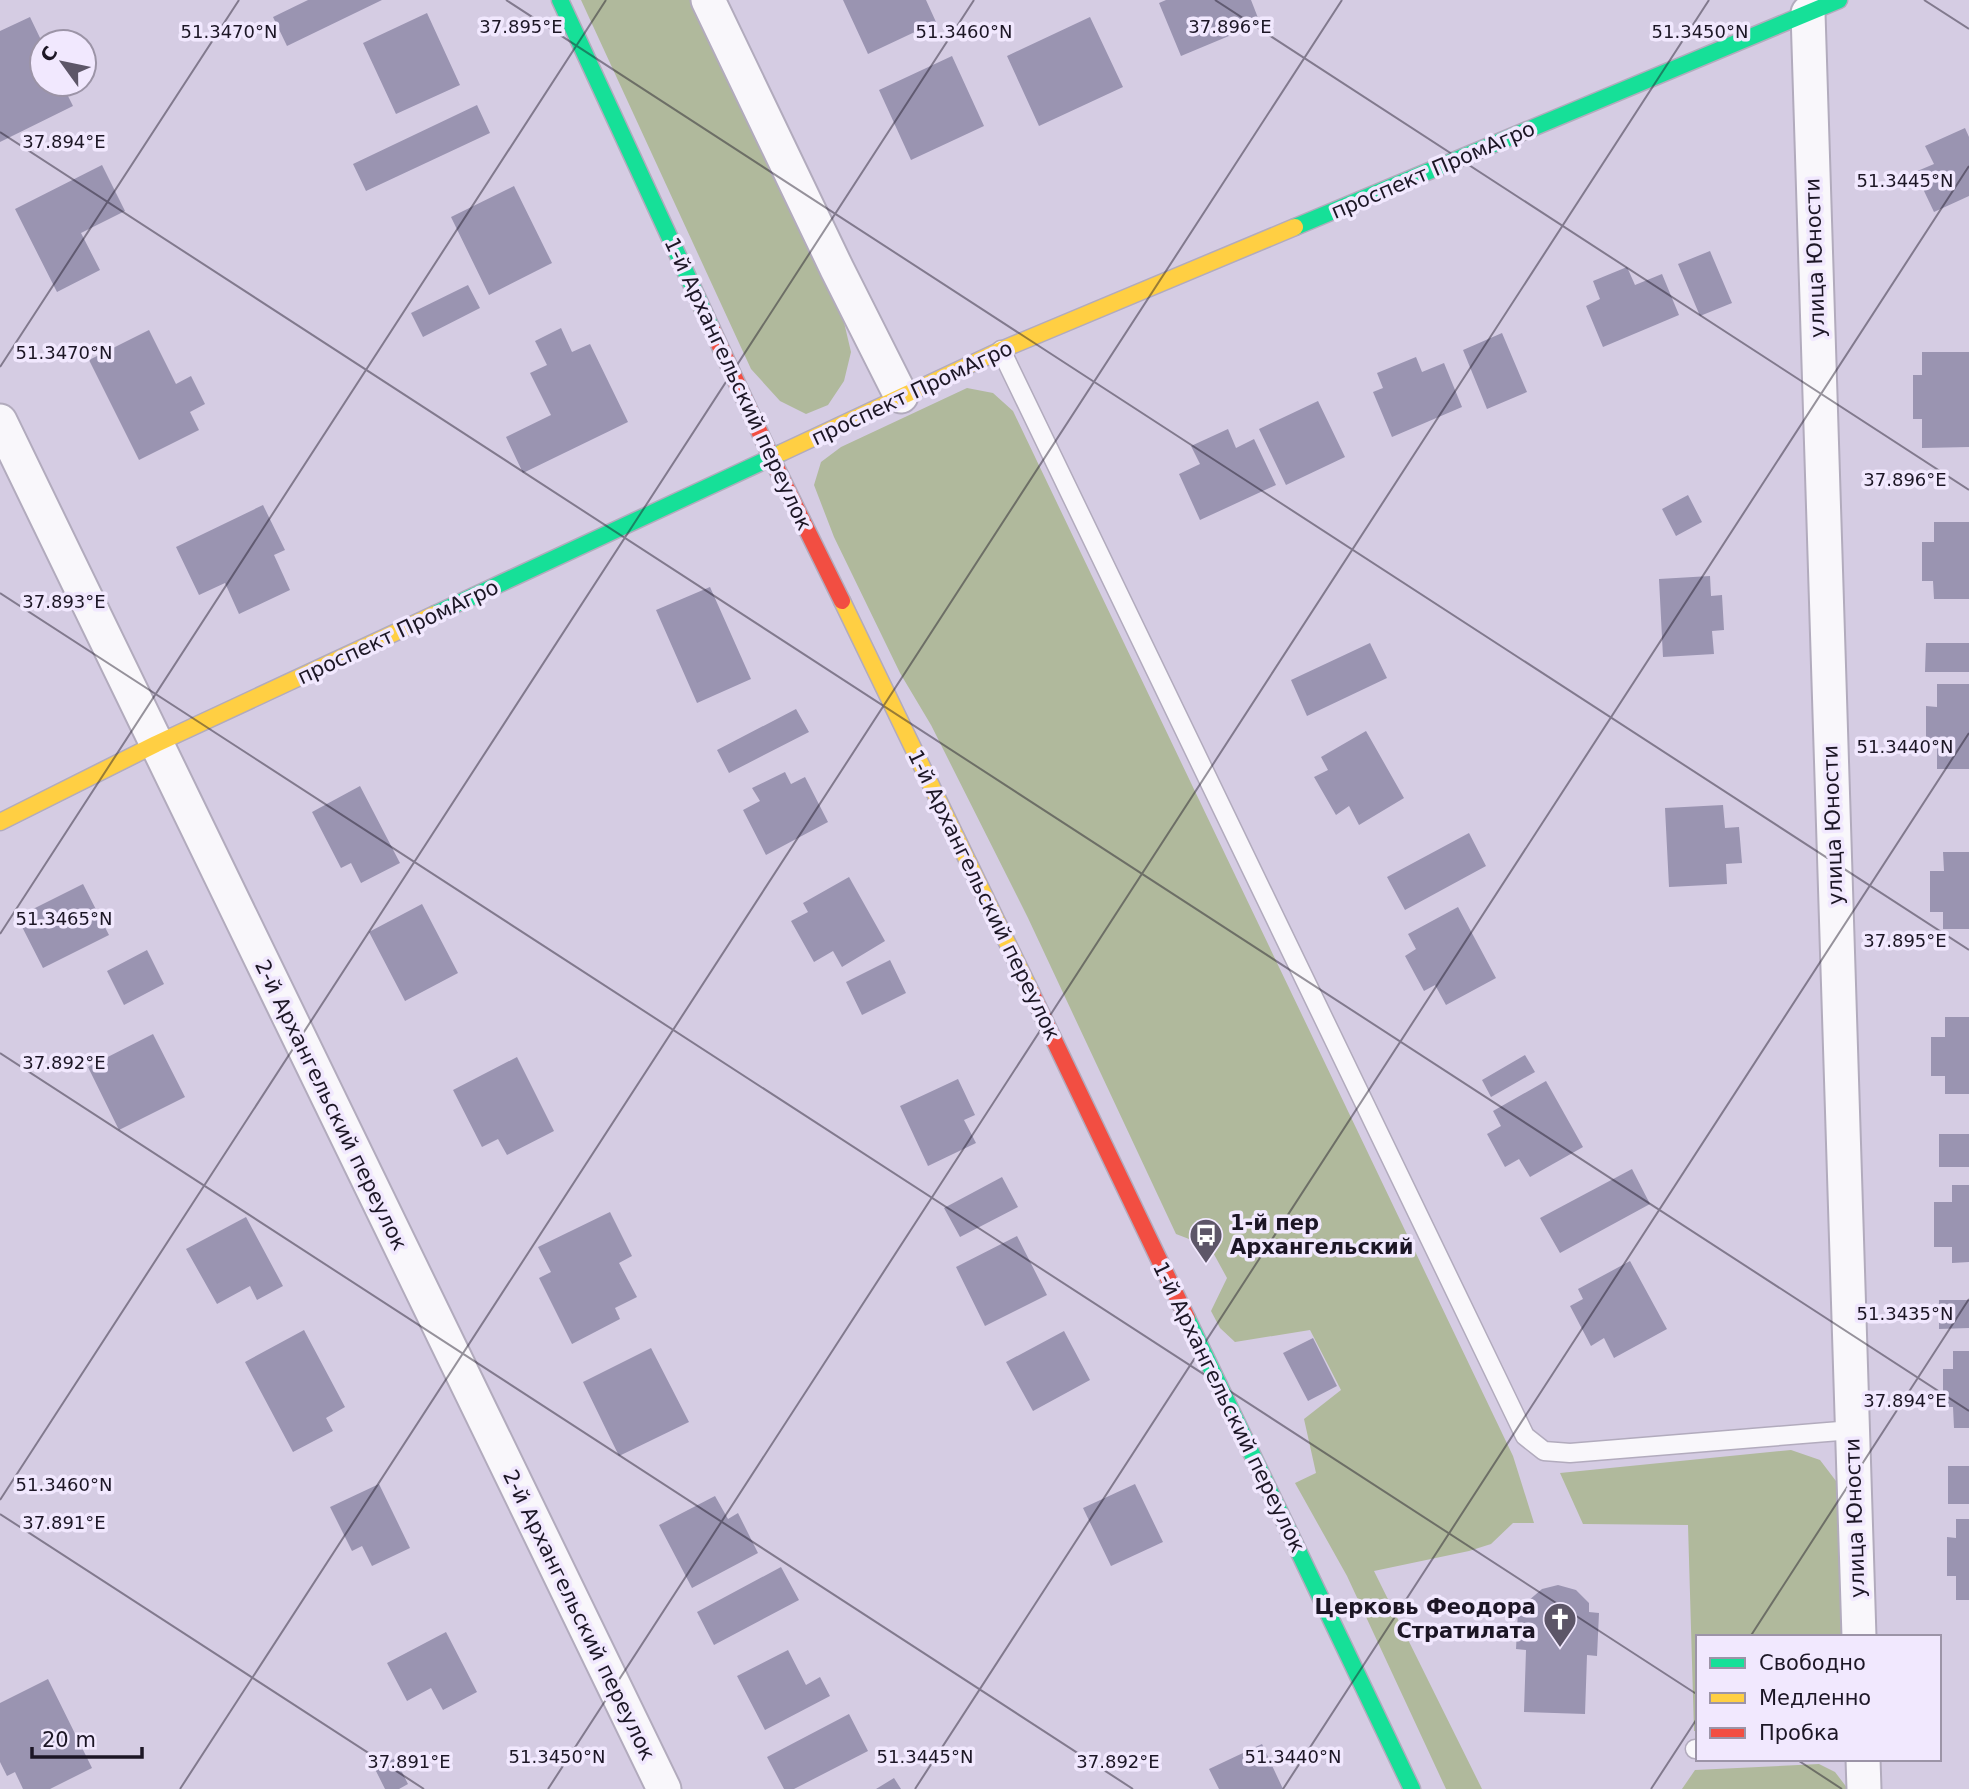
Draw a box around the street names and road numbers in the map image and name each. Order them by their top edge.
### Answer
street label: проспект ПромАгро [1327,116,1539,224]
street label: улица Юности [1800,178,1830,338]
street label: 1-й Архангельский переулок [659,234,817,534]
street label: проспект ПромАгро [808,336,1016,450]
street label: проспект ПромАгро [294,575,502,689]
street label: улица Юности [1818,745,1848,905]
street label: 1-й Архангельский переулок [903,746,1065,1044]
street label: 2-й Архангельский переулок [250,956,412,1254]
street label: 1-й Архангельский переулок [1148,1258,1310,1556]
street label: улица Юности [1840,1438,1870,1598]
street label: 2-й Архангельский переулок [498,1466,660,1764]

